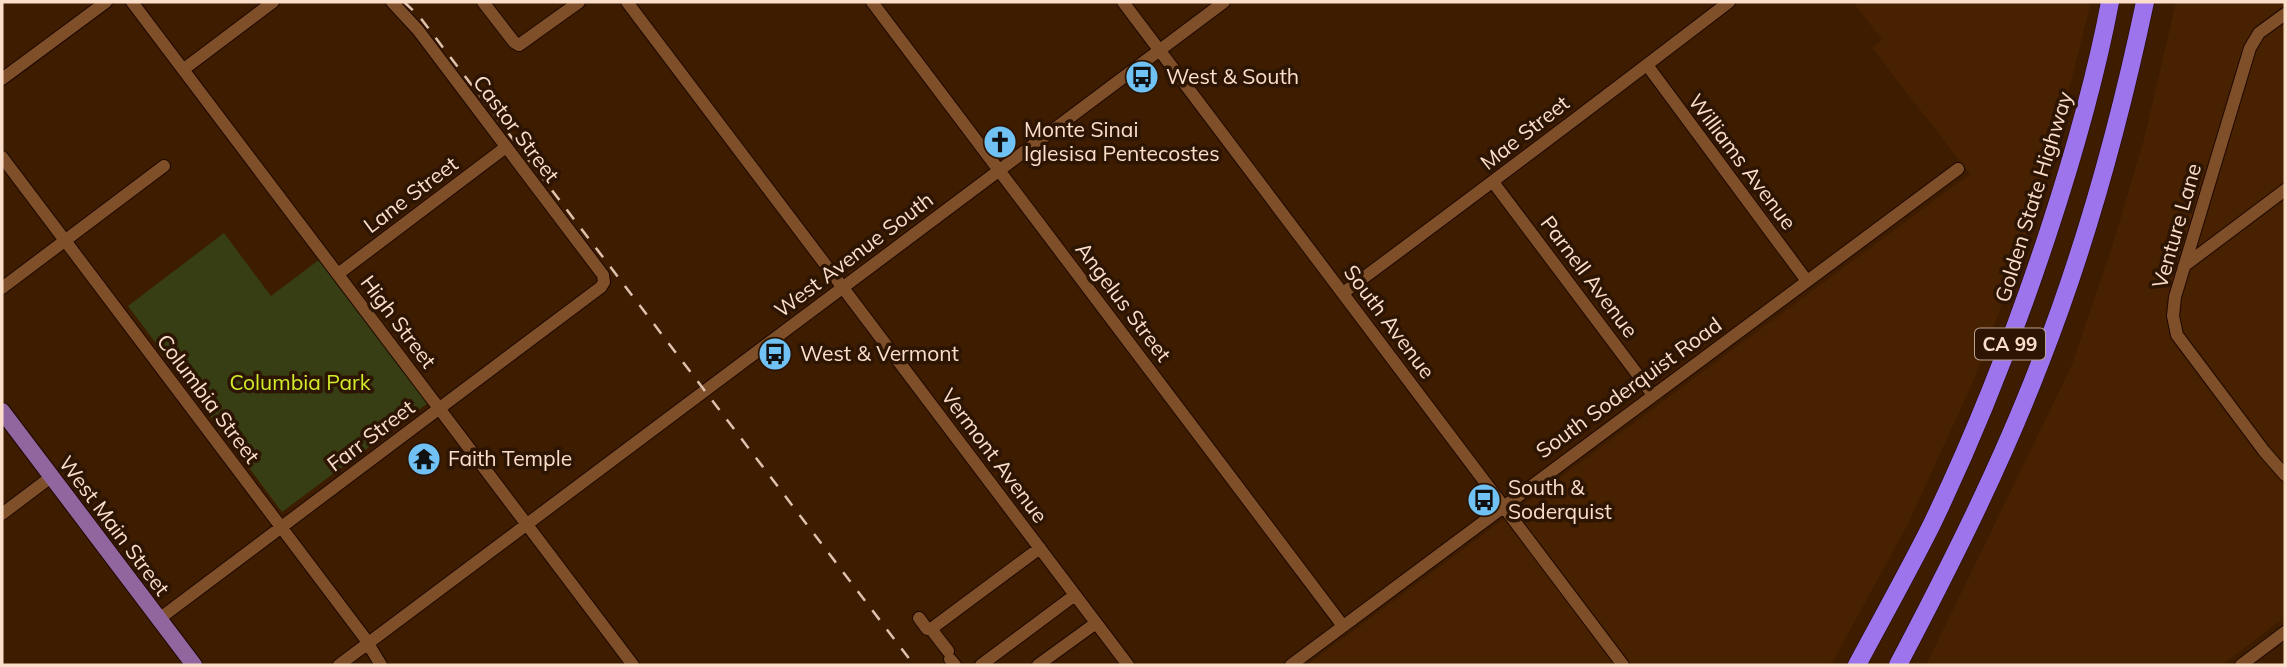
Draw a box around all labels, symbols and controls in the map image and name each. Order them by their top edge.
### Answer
bus stop icon: West & South [1123,58,1161,96]
place label: West & South [1166,63,1299,89]
street label: Castor Street [468,70,565,187]
street label: Williams Avenue [1683,88,1802,234]
street label: Golden State Highway [1989,88,2077,305]
street label: Mae Street [1475,89,1574,175]
place label: Monte Sinai Iglesisa Pentecostes [1024,116,1220,166]
church icon: Monte Sinai Iglesisa Pentecostes [981,123,1019,161]
street label: Lane Street [358,150,463,238]
street label: Venture Lane [2146,160,2206,291]
street label: West Avenue South [769,186,938,322]
street label: Parnell Avenue [1536,210,1644,342]
street label: Angelus Street [1070,237,1177,366]
street label: South Avenue [1339,259,1441,383]
street label: High Street [355,270,442,373]
street label: South Soderquist Road [1530,311,1726,463]
road number: CA 99 [1975,328,2045,360]
street label: Columbia Street [152,329,266,468]
bus stop icon: West & Vermont [756,335,794,373]
place label: West & Vermont [800,340,959,366]
park label: Columbia Park [229,369,371,395]
street label: Vermont Avenue [936,383,1054,528]
street label: Farr Street [322,394,419,477]
temple icon: Faith Temple [405,440,443,478]
place label: Faith Temple [448,445,572,471]
street label: West Main Street [54,450,176,600]
place label: South & Soderquist [1508,474,1612,524]
bus stop icon: South & Soderquist [1465,481,1503,519]

